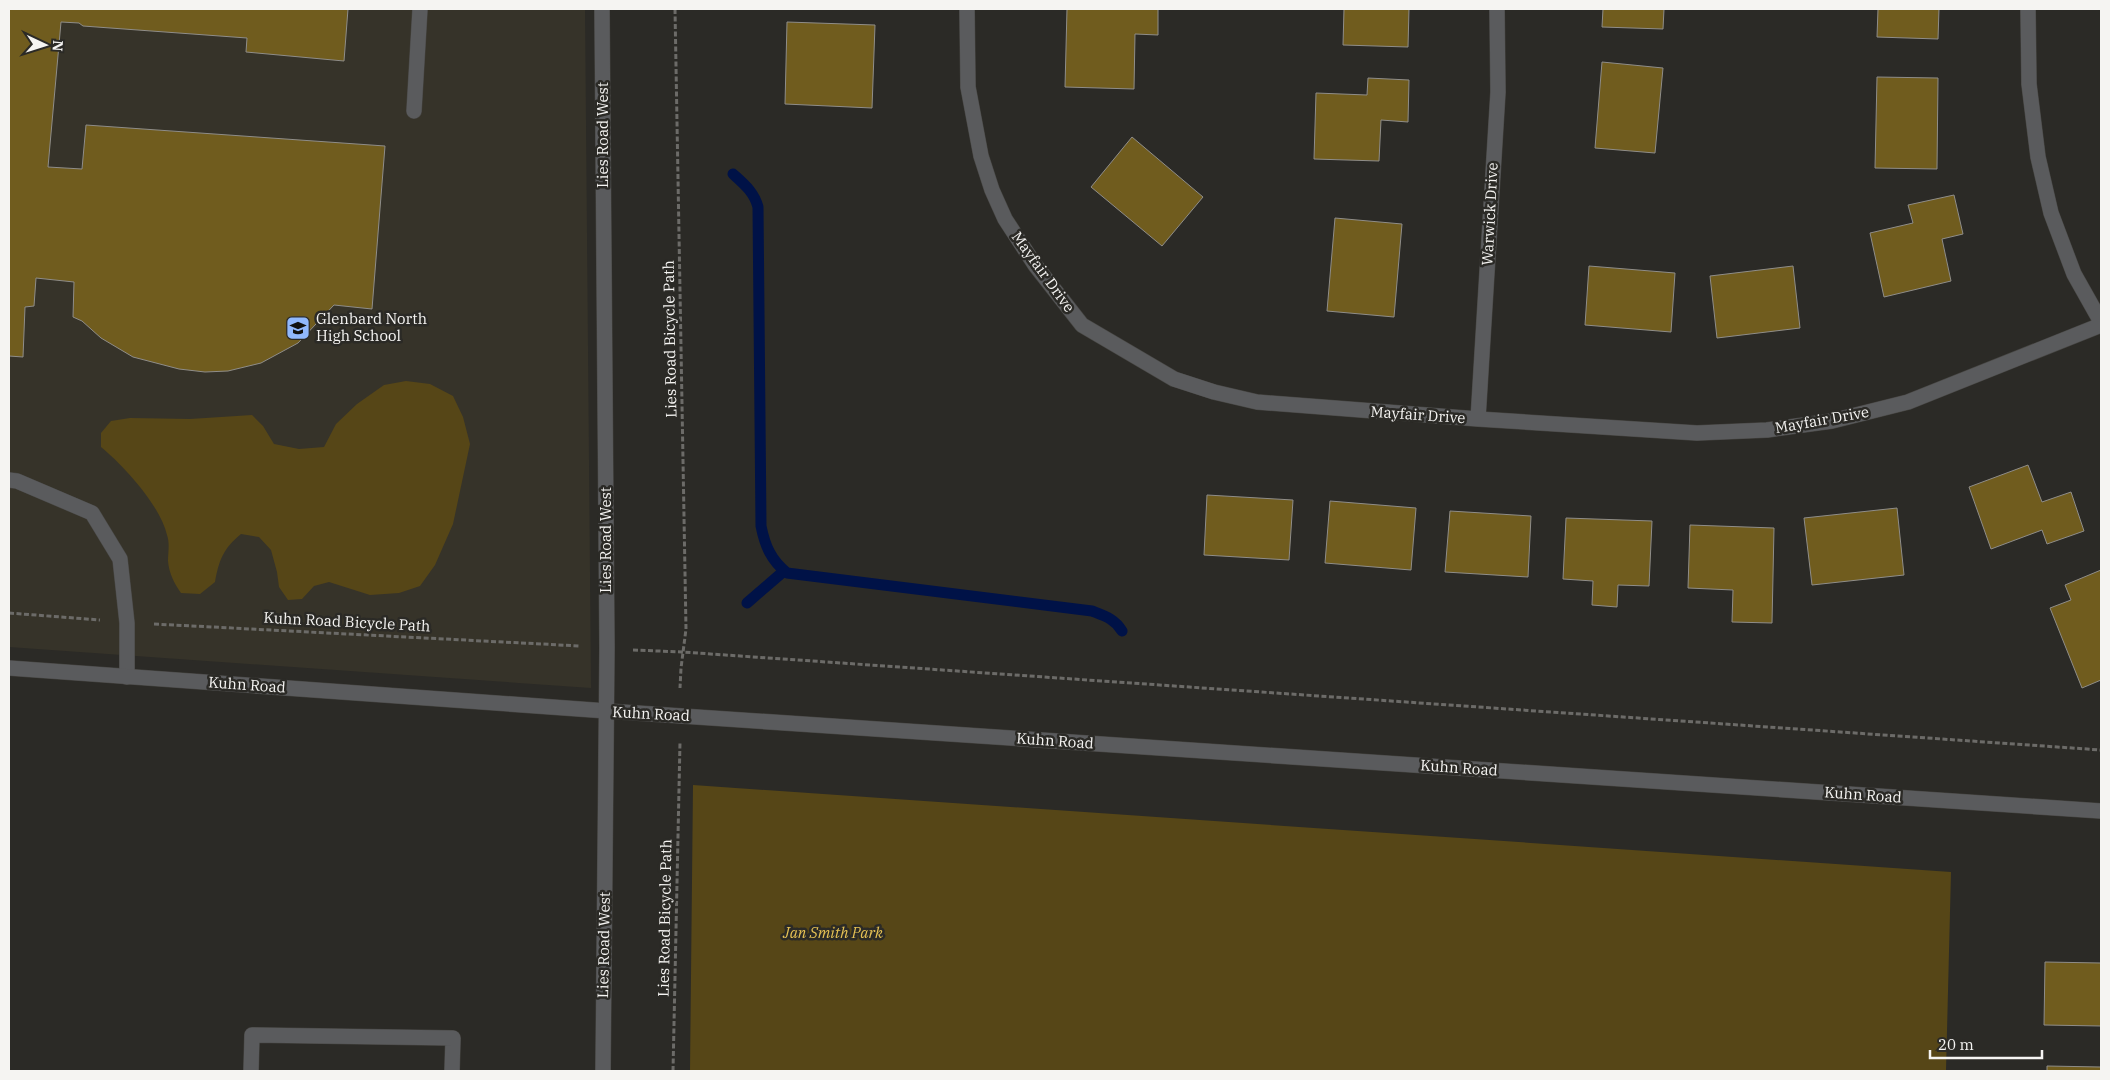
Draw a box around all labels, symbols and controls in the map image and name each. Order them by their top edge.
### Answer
north arrow [20,20,70,70]
text: N [49,40,67,52]
street label: Lies Road West [593,82,612,188]
street label: Warwick Drive [1477,162,1502,266]
street label: Mayfair Drive [1008,228,1079,316]
street label: Lies Road Bicycle Path [659,260,680,418]
place label: Glenbard North High School [316,309,427,345]
school or university icon: Glenbard North High School [285,315,311,341]
street label: Mayfair Drive [1370,402,1466,427]
street label: Mayfair Drive [1773,402,1870,437]
street label: Lies Road West [596,487,615,593]
street label: Kuhn Road Bicycle Path [263,608,431,635]
street label: Kuhn Road [208,672,286,697]
street label: Kuhn Road [612,702,690,725]
street label: Kuhn Road [1016,728,1094,753]
street label: Kuhn Road [1420,755,1498,780]
street label: Kuhn Road [1824,782,1902,807]
street label: Lies Road Bicycle Path [654,839,675,997]
street label: Lies Road West [593,892,614,998]
park label: Jan Smith Park [782,923,883,942]
scale bar [1930,1028,2042,1060]
text: 20 m [1938,1035,1974,1054]

